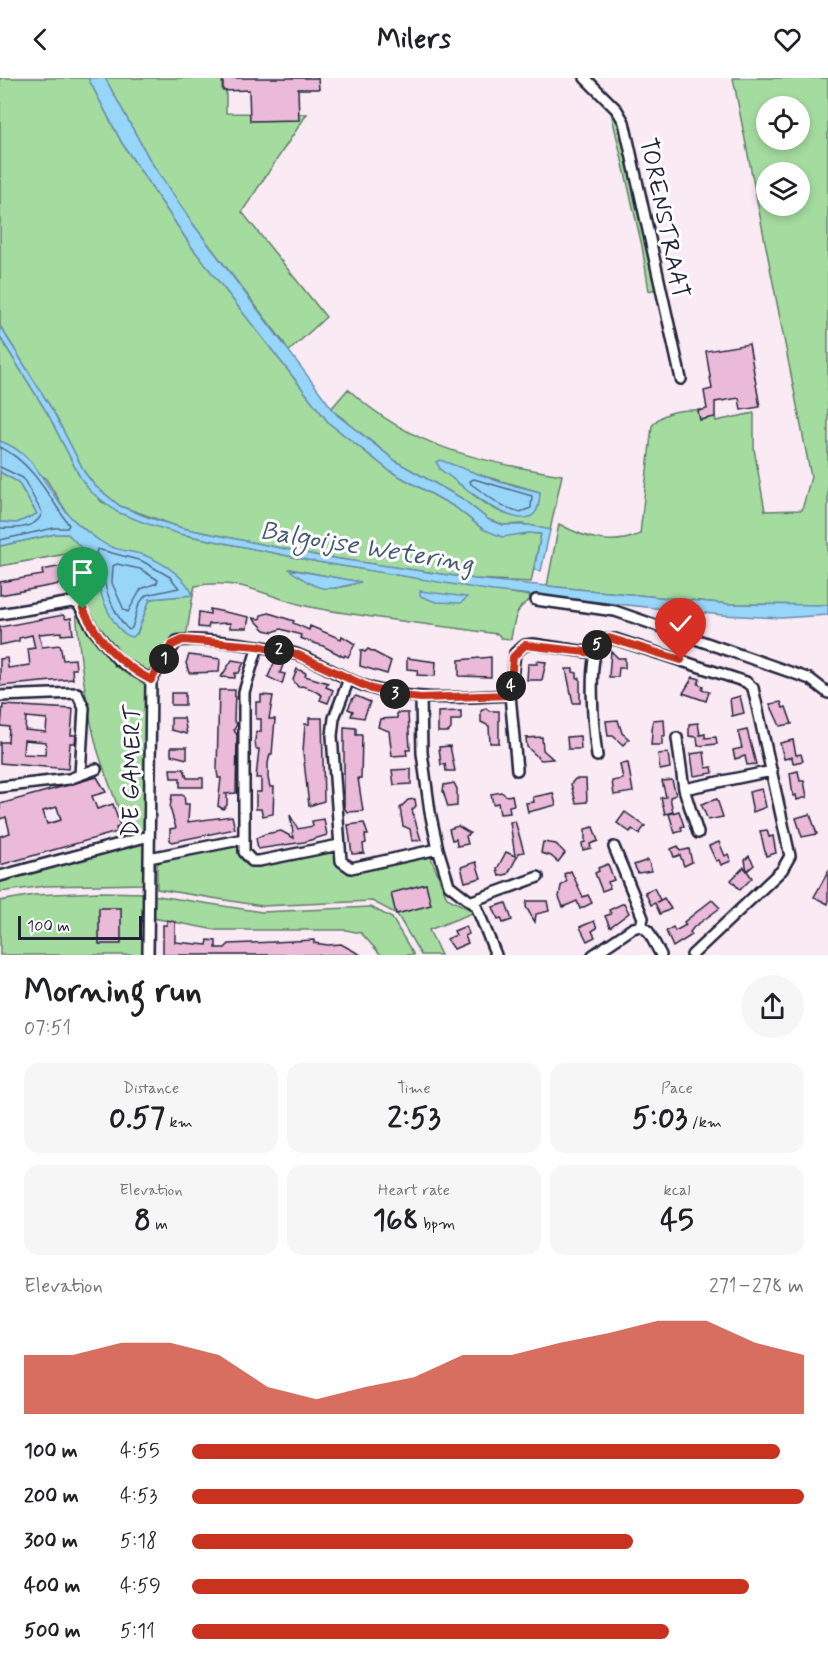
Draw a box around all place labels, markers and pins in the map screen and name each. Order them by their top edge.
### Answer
pin [57,547,108,609]
pin [655,598,706,660]
pin: 5 [582,630,612,660]
pin: 2 [264,635,294,665]
pin: 1 [149,644,179,674]
pin: 4 [496,671,526,701]
pin: 3 [380,679,410,709]

